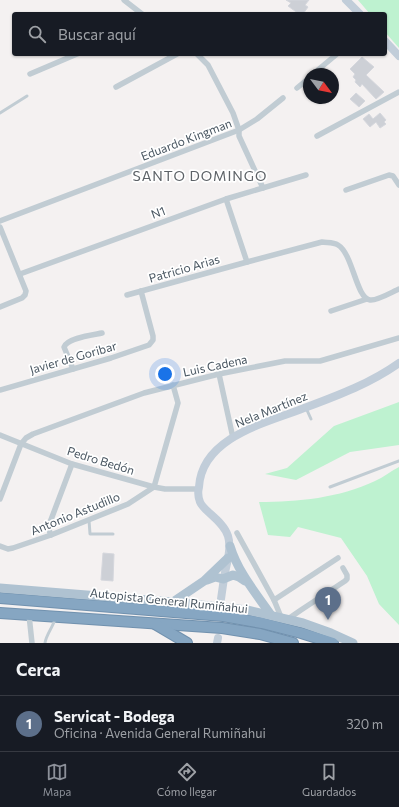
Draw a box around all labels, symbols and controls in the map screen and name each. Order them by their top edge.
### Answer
search box [12,12,387,56]
icon: search [26,23,48,45]
text: Buscar aquí [58,25,136,43]
north arrow [303,68,339,104]
street label: Eduardo Kingman [139,115,233,163]
district label: SANTO DOMINGO [132,167,268,184]
street label: N1 [149,203,167,221]
street label: Patricio Arias [147,251,221,285]
street label: Javier de Goribar [28,338,119,377]
street label: Luis Cadena [182,351,248,379]
your location [155,364,175,384]
street label: Nela Martínez [233,388,309,430]
street label: Pedro Bedón [66,443,136,477]
street label: Antonio Astudillo [28,489,122,537]
street label: Autopista General Rumiñahui [89,585,249,615]
pin: 1 [315,587,341,620]
text: Cerca [16,659,61,680]
text: Servicat - Bodega [54,707,175,725]
text: 1 [26,716,32,732]
text: 320 m [346,716,383,732]
text: Oficina · Avenida General Rumiñahui [54,725,266,741]
tab: Mapa [43,761,71,798]
tab: Cómo llegar [157,761,217,798]
tab: Guardados [302,761,356,798]

